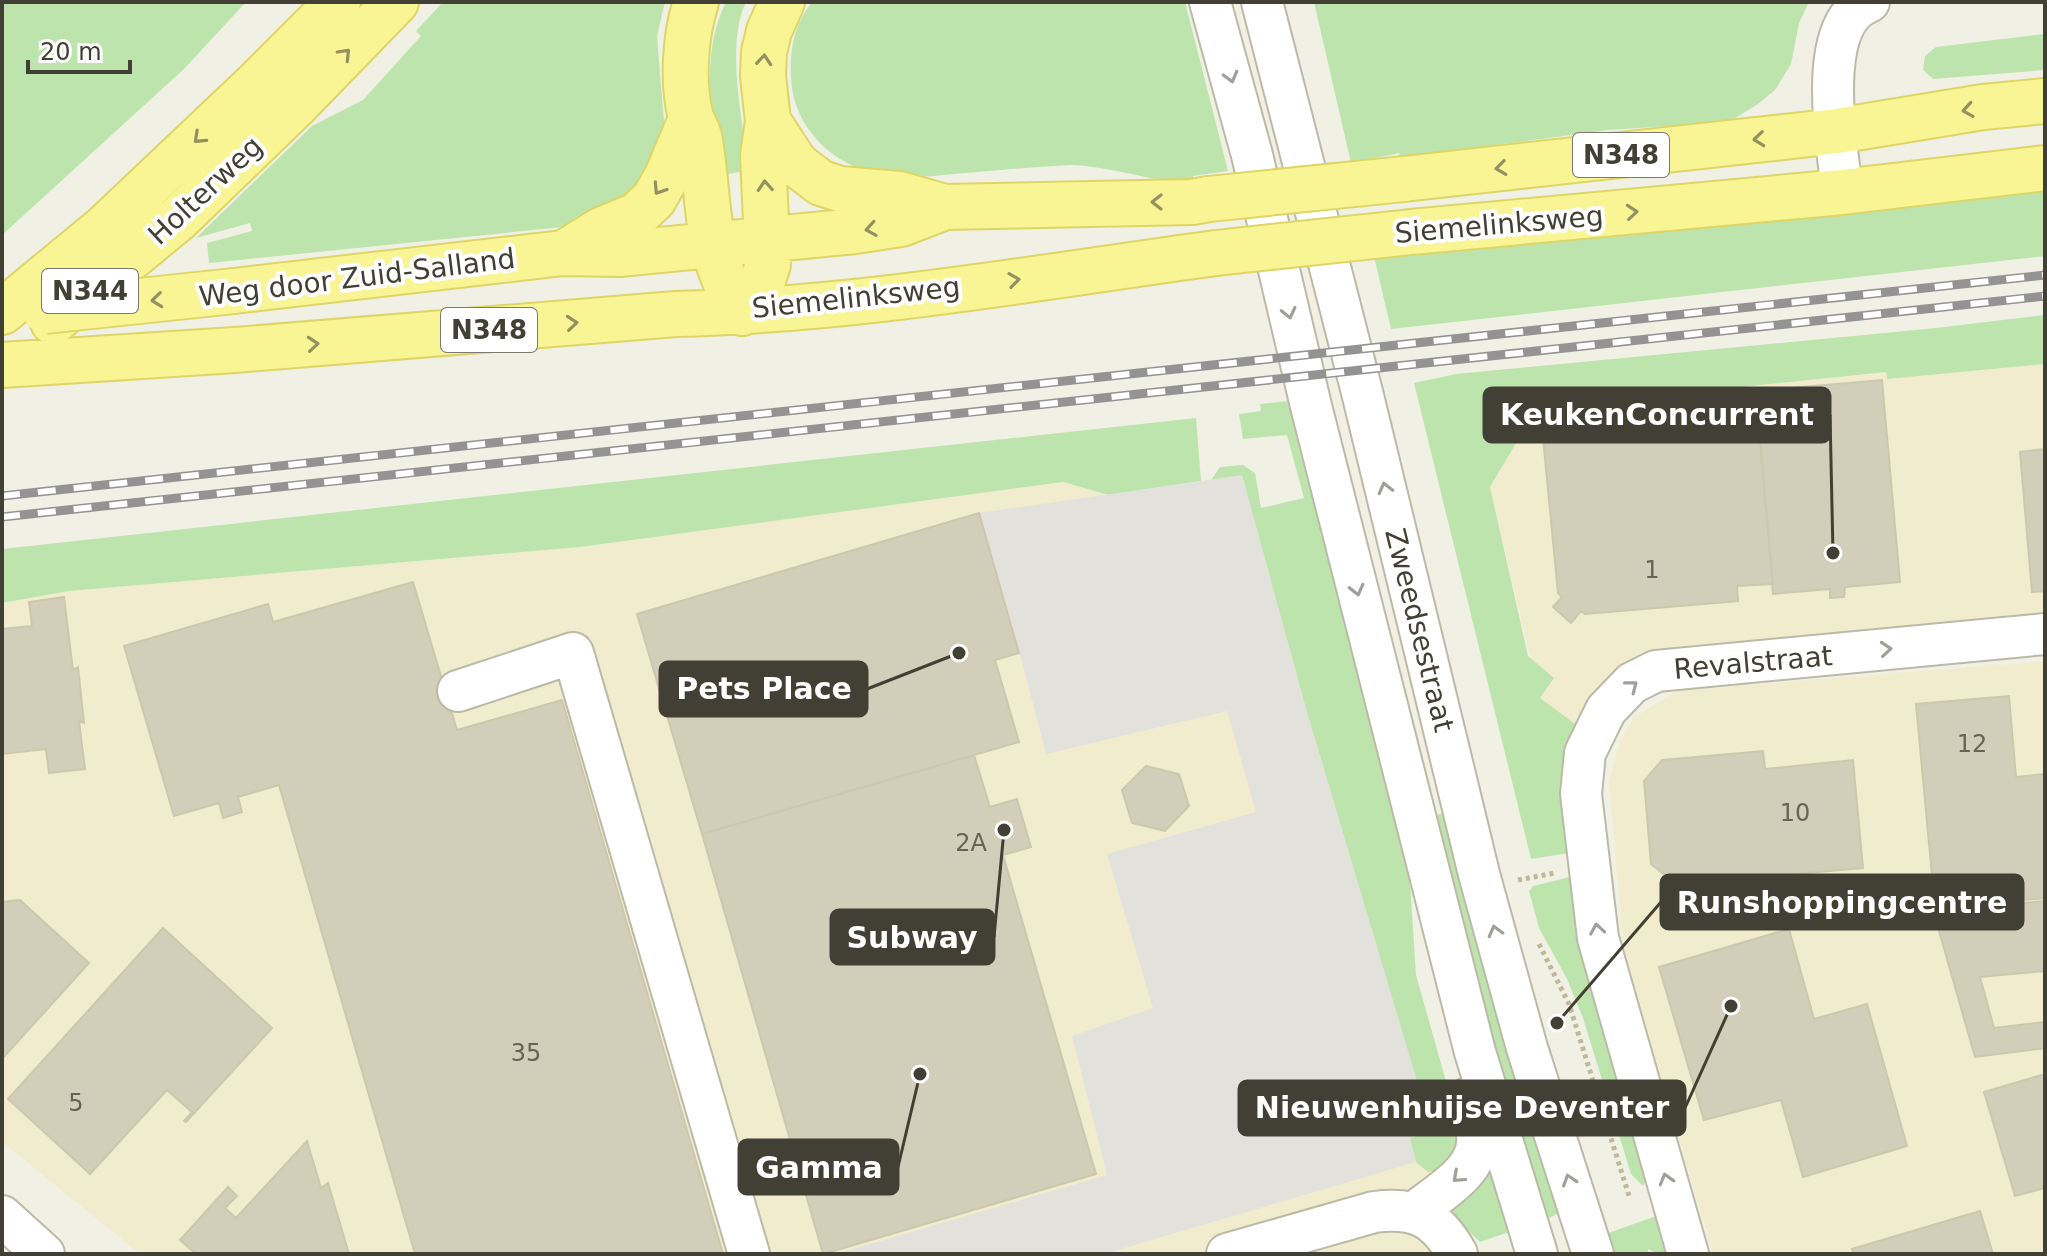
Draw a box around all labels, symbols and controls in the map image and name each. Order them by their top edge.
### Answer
scale bar [28,24,130,74]
text: 20 m [40,38,102,66]
one-way arrow [336,49,351,63]
one-way arrow [756,53,773,66]
one-way arrow [1221,70,1238,84]
one-way arrow [1961,101,1974,118]
street label: Holterweg [142,129,269,251]
one-way arrow [193,129,208,143]
one-way arrow [1753,131,1766,148]
road number: N348 [1573,133,1669,177]
one-way arrow [1494,159,1508,176]
one-way arrow [757,179,774,192]
one-way arrow [654,181,669,195]
one-way arrow [1150,193,1163,211]
street label: Siemelinksweg [1393,199,1605,250]
one-way arrow [1626,204,1639,221]
one-way arrow [864,220,878,237]
street label: Weg door Zuid-Salland [197,242,517,313]
road number: N344 [42,269,138,313]
street label: Siemelinksweg [750,270,962,325]
one-way arrow [1007,272,1021,289]
one-way arrow [150,291,163,308]
one-way arrow [1280,305,1297,319]
road number: N348 [441,308,537,352]
one-way arrow [566,315,579,332]
one-way arrow [307,335,320,352]
callout: KeukenConcurrent [1484,388,1830,442]
text: KeukenConcurrent [1500,397,1814,432]
one-way arrow [1377,482,1394,496]
street label: Zweedsestraat [1378,525,1461,735]
house number: 1 [1644,556,1660,584]
one-way arrow [1348,583,1365,596]
street label: Revalstraat [1672,639,1834,686]
one-way arrow [1880,641,1893,658]
callout: Pets Place [660,662,867,716]
text: Pets Place [676,671,852,706]
one-way arrow [1623,682,1638,696]
house number: 12 [1957,730,1987,758]
house number: 10 [1780,799,1810,827]
house number: 2A [955,829,987,857]
callout: Runshoppingcentre [1661,875,2023,929]
text: Runshoppingcentre [1677,885,2007,920]
callout: Subway [831,910,994,964]
text: Subway [846,920,978,955]
one-way arrow [1589,922,1606,935]
one-way arrow [1488,924,1504,938]
house number: 35 [511,1039,541,1067]
callout: Nieuwenhuijse Deventer [1239,1081,1685,1135]
house number: 5 [68,1089,84,1117]
text: Nieuwenhuijse Deventer [1255,1090,1669,1125]
callout: Gamma [739,1140,898,1194]
text: Gamma [755,1150,883,1185]
one-way arrow [1452,1167,1467,1181]
one-way arrow [1659,1173,1675,1187]
one-way arrow [1563,1174,1579,1188]

